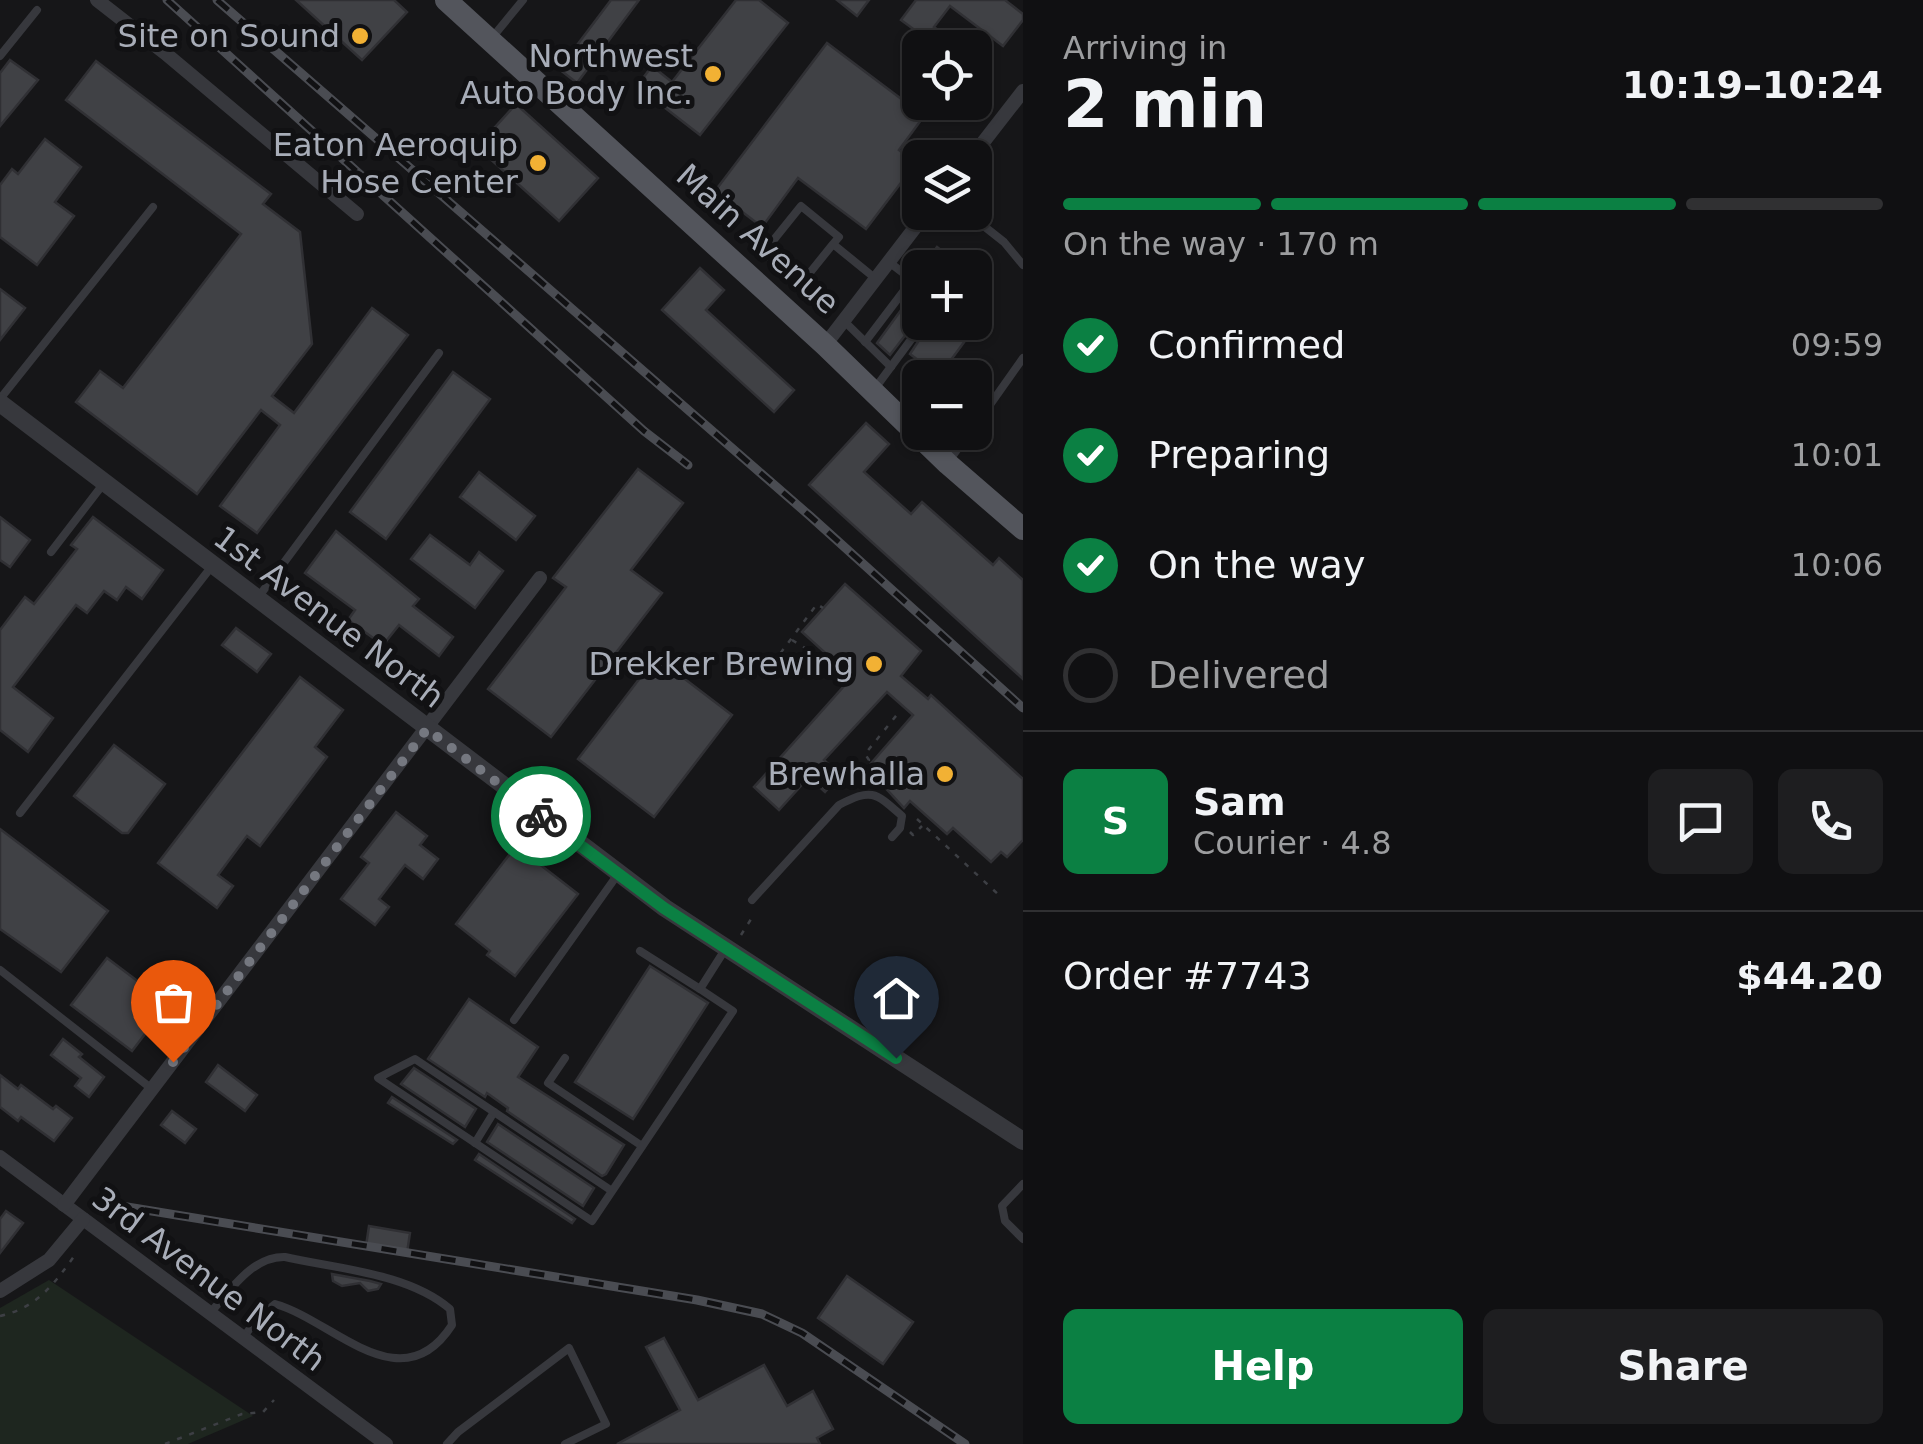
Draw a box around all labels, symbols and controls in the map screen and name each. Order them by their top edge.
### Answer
place label: Site on Sound [118,17,340,55]
marker: Site on Sound [349,25,371,47]
text: Arriving in [1063,29,1227,67]
map controls [902,30,992,450]
button: locate [902,30,992,120]
place label: Northwest Auto Body Inc. [460,37,693,112]
marker: Northwest Auto Body Inc. [702,63,724,85]
text: 10:19–10:24 [1622,63,1883,107]
text: 2 min [1063,67,1267,142]
place label: Eaton Aeroquip Hose Center [273,126,519,201]
button: layers [902,140,992,230]
marker: Eaton Aeroquip Hose Center [527,152,549,174]
street label: Main Avenue [669,156,847,322]
text: On the way · 170 m [1063,225,1379,263]
button: + [902,250,992,340]
icon: check [1063,318,1118,373]
text: Confirmed [1148,323,1345,367]
text: 09:59 [1791,326,1883,364]
button: − [902,360,992,450]
icon: check [1063,428,1118,483]
text: Preparing [1148,433,1330,477]
text: 10:01 [1791,436,1883,474]
street label: 1st Avenue North [206,518,452,716]
icon: check [1063,538,1118,593]
text: On the way [1148,543,1365,587]
text: 10:06 [1791,546,1883,584]
place label: Drekker Brewing [589,645,854,683]
marker: Drekker Brewing [863,653,885,675]
text: Delivered [1148,653,1330,697]
place label: Brewhalla [767,755,925,793]
marker: Brewhalla [934,763,956,785]
courier [491,766,591,866]
button: chat [1648,769,1753,874]
button: phone [1778,769,1883,874]
text: Sam [1193,780,1286,824]
icon: bike [514,789,569,844]
text: S [1102,799,1129,843]
text: Courier · 4.8 [1193,824,1392,862]
text: Order #7743 [1063,954,1312,998]
text: $44.20 [1736,954,1883,998]
pin [854,956,939,1059]
pin [131,960,216,1063]
icon: home [869,971,924,1026]
icon: bag [146,975,201,1030]
street label: 3rd Avenue North [85,1179,333,1379]
button: Help [1063,1309,1463,1424]
button: Share [1483,1309,1883,1424]

